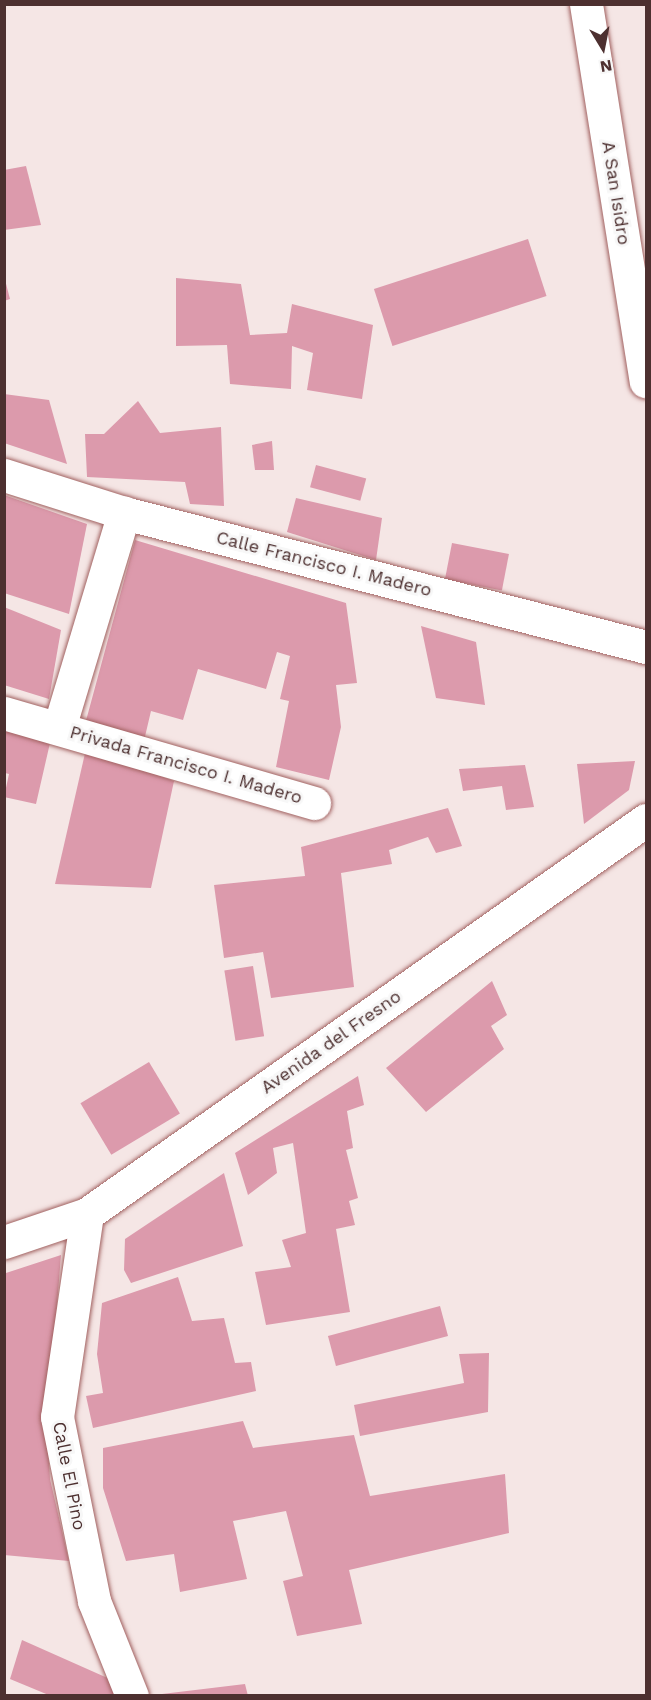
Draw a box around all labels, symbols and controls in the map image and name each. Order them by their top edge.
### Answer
north arrow [573,18,633,78]
text: N [599,56,614,77]
street label: A San Isidro [597,139,635,247]
street label: Calle Francisco I. Madero [214,527,434,601]
street label: Privada Francisco I. Madero [67,721,305,809]
street label: Avenida del Fresno [256,985,406,1099]
street label: Calle El Pino [48,1420,90,1532]

